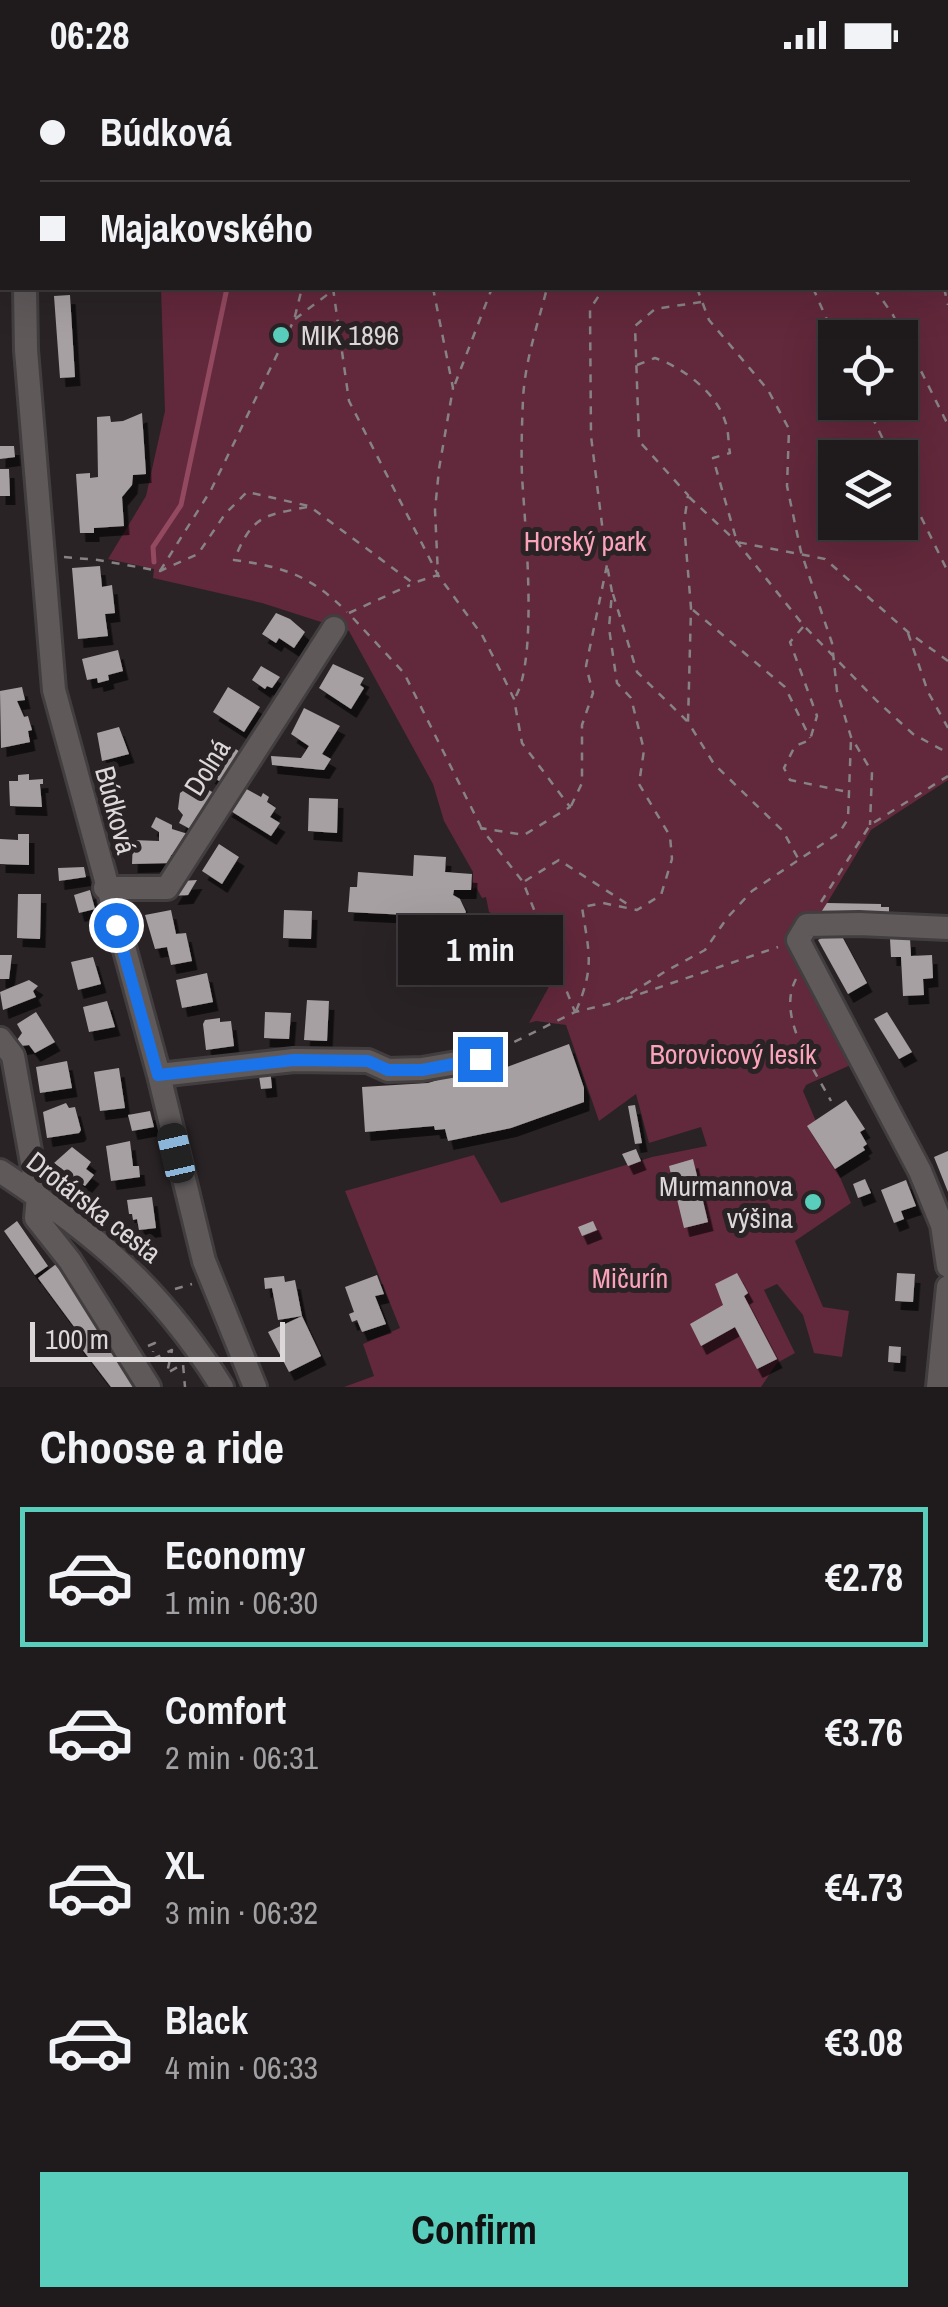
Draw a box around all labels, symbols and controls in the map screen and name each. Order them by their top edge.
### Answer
text: 06:28 [50,10,130,61]
text: Búdková [100,107,232,158]
text: Majakovského [100,203,313,254]
place label: MIK 1896 [301,316,399,354]
map controls [818,320,918,540]
button: locate [818,320,918,420]
marker: MIK 1896 [270,324,292,346]
button: layers [818,440,918,540]
park label: Horský park [524,522,647,560]
street label: Dolná [175,731,239,803]
street label: Búdková [86,762,146,858]
route start [94,903,139,948]
callout: 1 min [398,914,562,984]
text: 1 min [446,928,515,971]
park label: Borovicový lesík [649,1035,817,1073]
route end [458,1037,503,1082]
car [155,1120,197,1186]
street label: Drotárska cesta [19,1143,169,1272]
place label: Murmannova výšina [659,1167,793,1237]
marker: Murmannova výšina [802,1191,824,1213]
park label: Mičurín [592,1259,668,1297]
scale bar [30,1317,285,1362]
text: 100 m [45,1320,109,1358]
text: Choose a ride [40,1416,284,1477]
text: Economy [165,1530,305,1581]
icon: car [45,1532,135,1622]
text: €2.78 [825,1552,903,1603]
text: 1 min · 06:30 [165,1581,318,1624]
text: Comfort [165,1685,286,1736]
icon: car [45,1687,135,1777]
text: €3.76 [825,1707,903,1758]
text: 2 min · 06:31 [165,1736,318,1779]
text: XL [165,1840,205,1891]
icon: car [45,1842,135,1932]
text: €4.73 [825,1862,903,1913]
text: 3 min · 06:32 [165,1891,318,1934]
text: Black [165,1995,248,2046]
icon: car [45,1997,135,2087]
text: €3.08 [825,2017,903,2068]
text: 4 min · 06:33 [165,2046,318,2089]
button: Confirm [40,2172,908,2287]

